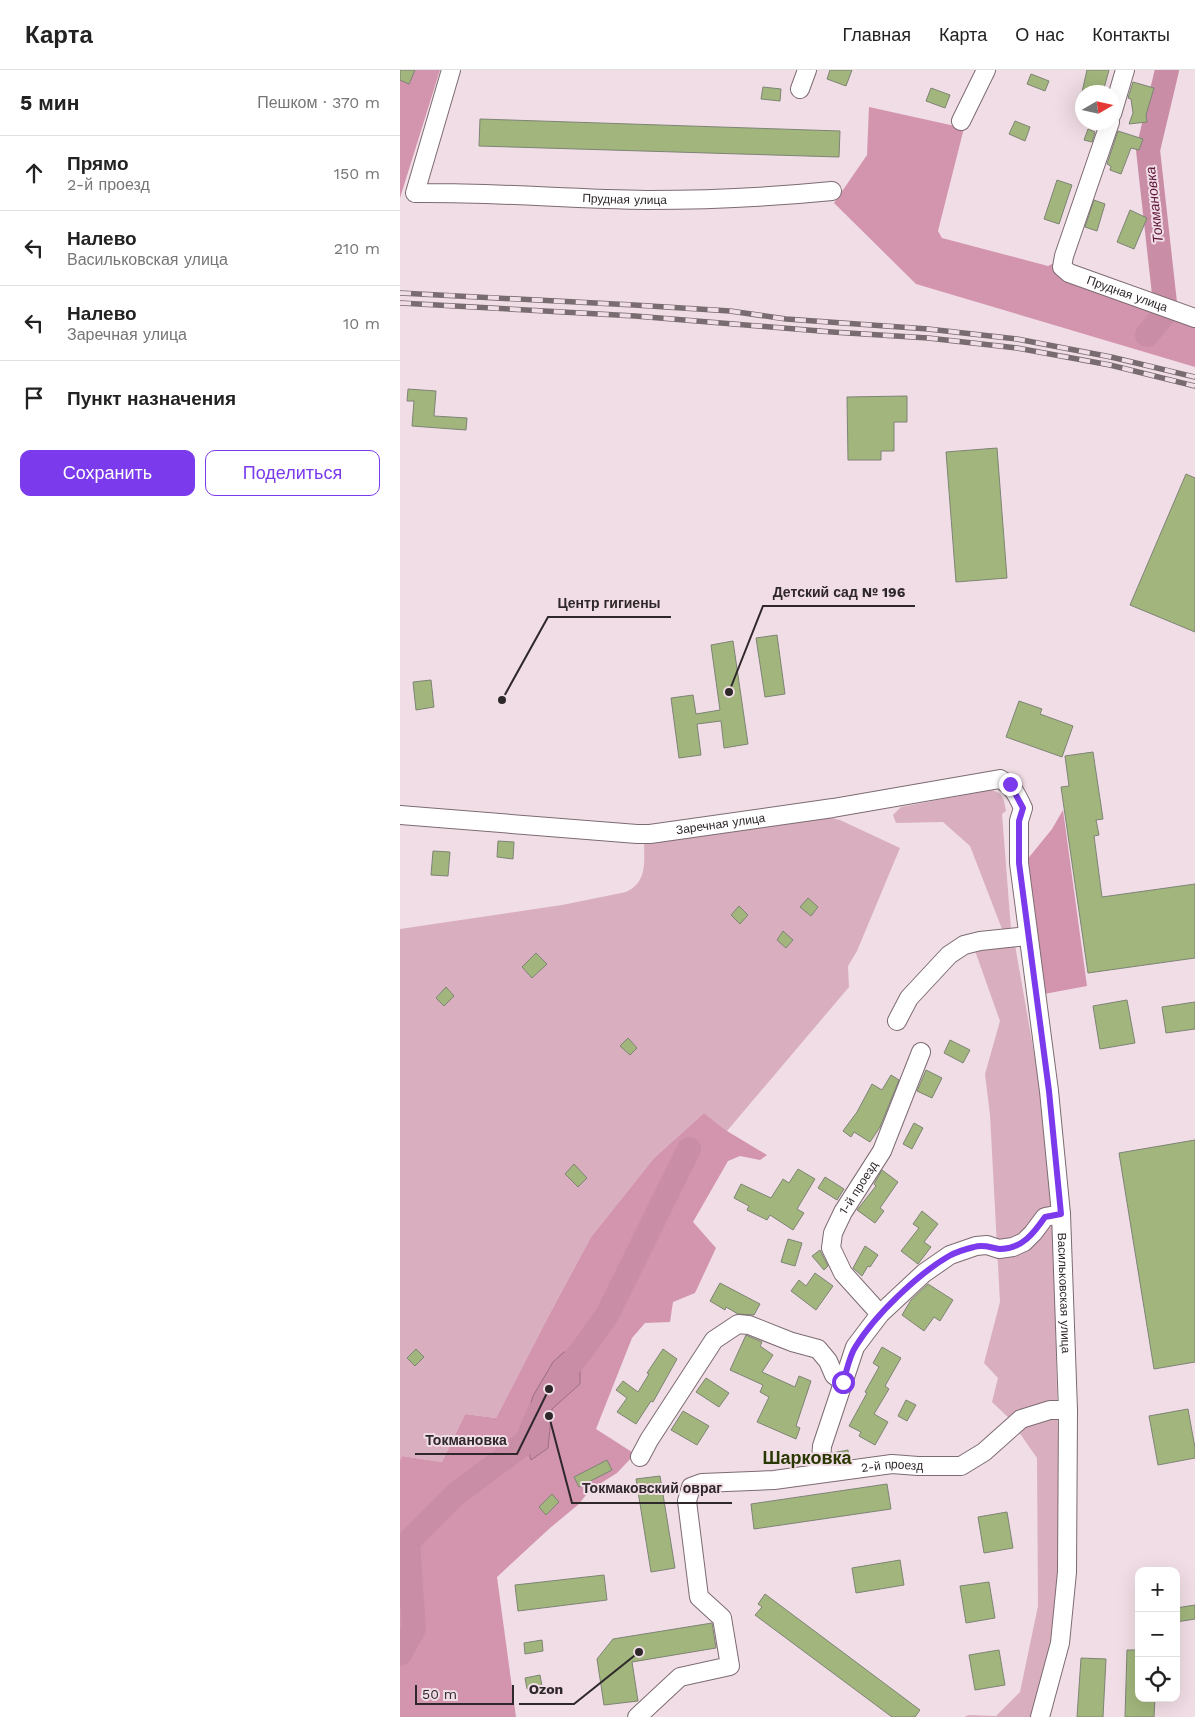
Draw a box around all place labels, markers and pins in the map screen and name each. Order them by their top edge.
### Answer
callout: Детский сад № 196 [763,577,915,606]
callout: Центр гигиены [548,588,671,617]
callout: Токмановка [415,1425,517,1454]
callout: Токмаковский овраг [572,1474,732,1503]
callout: Ozon [519,1675,574,1704]

